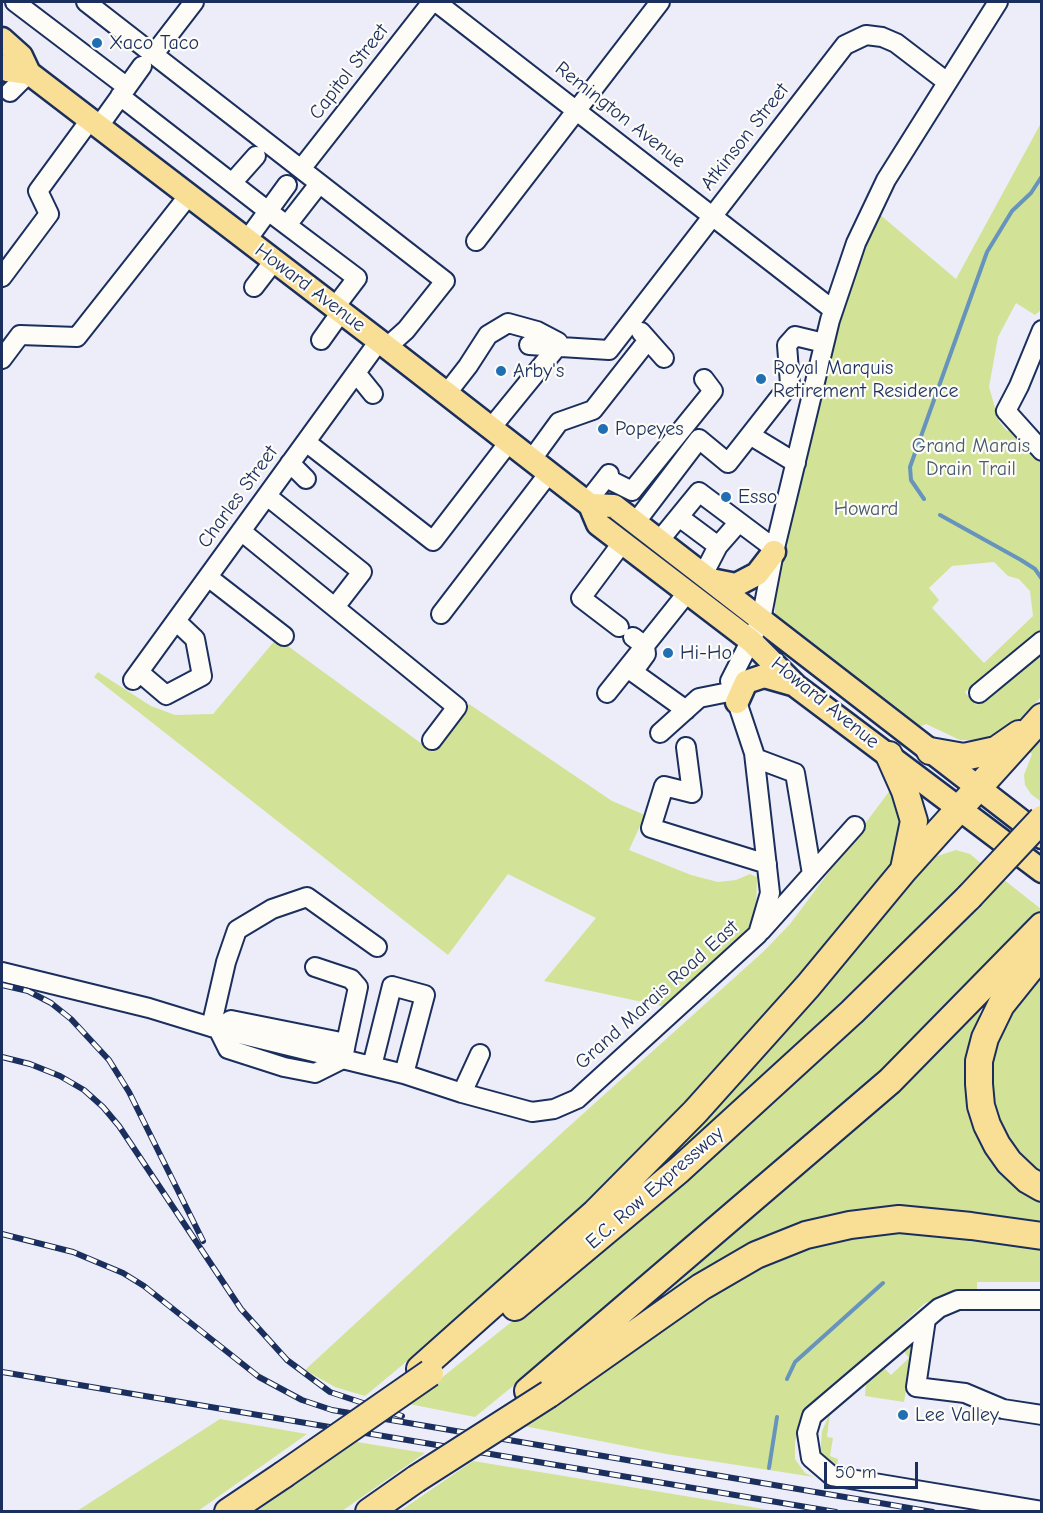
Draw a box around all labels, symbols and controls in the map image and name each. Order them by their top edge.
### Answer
street label: Capitol Street [304,19,394,125]
place label: Xaco Taco [109,31,199,55]
marker: Xaco Taco [90,36,104,50]
street label: Remington Avenue [550,57,690,173]
street label: Atkinson Street [696,79,794,195]
street label: Howard Avenue [250,239,370,337]
place label: Royal Marquis Retirement Residence [773,356,958,403]
place label: Arby's [513,359,564,383]
marker: Arby's [494,364,508,378]
marker: Royal Marquis Retirement Residence [754,372,768,386]
place label: Popeyes [615,417,684,441]
marker: Popeyes [596,422,610,436]
park label: Grand Marais Drain Trail [912,434,1030,481]
street label: Charles Street [193,441,283,553]
place label: Esso [738,485,777,509]
marker: Esso [719,490,733,504]
park label: Howard [834,497,898,521]
place label: Hi-Ho [680,641,732,665]
marker: Hi-Ho [661,646,675,660]
street label: Howard Avenue [766,652,884,754]
street label: Grand Marais Road East [570,915,744,1075]
street label: E.C. Row Expressway [581,1122,729,1254]
place label: Lee Valley [915,1403,999,1427]
marker: Lee Valley [896,1408,910,1422]
scale bar [827,1450,922,1488]
text: 50 m [835,1462,877,1483]

